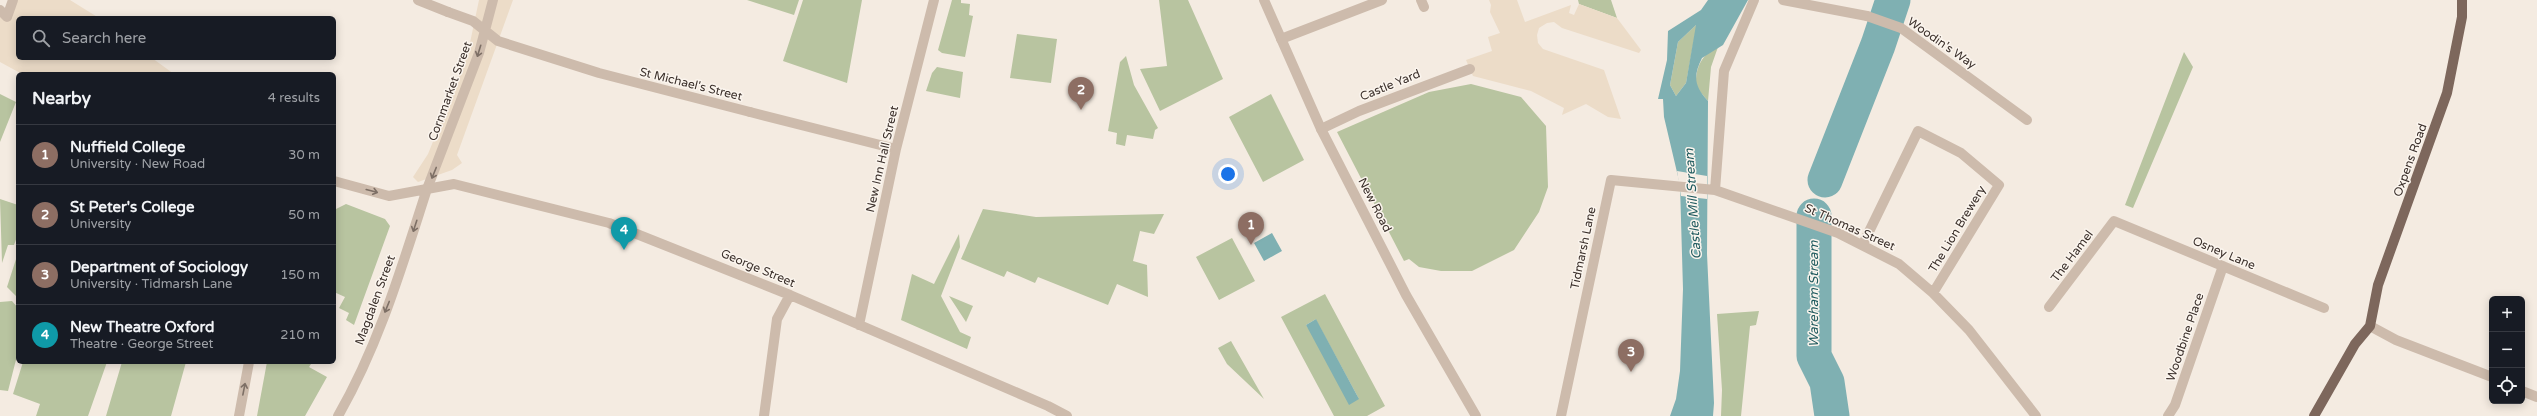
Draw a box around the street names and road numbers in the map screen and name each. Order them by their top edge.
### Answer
street label: Woodin's Way [1905,14,1979,72]
street label: Cornmarket Street [425,39,475,143]
street label: St Michael's Street [638,64,744,104]
street label: Castle Yard [1358,67,1422,103]
street label: New Inn Hall Street [863,104,901,214]
street label: Oxpens Road [2390,122,2430,198]
street label: New Road [1355,176,1395,234]
street label: The Lion Brewery [1926,183,1989,275]
street label: St Thomas Street [1803,201,1898,253]
street label: Tidmarsh Lane [1567,205,1599,291]
street label: The Hamel [2048,227,2096,285]
street label: Osney Lane [2191,234,2258,273]
street label: George Street [719,246,798,290]
street label: Magdalen Street [352,253,398,347]
street label: Woodbine Place [2163,291,2207,383]

